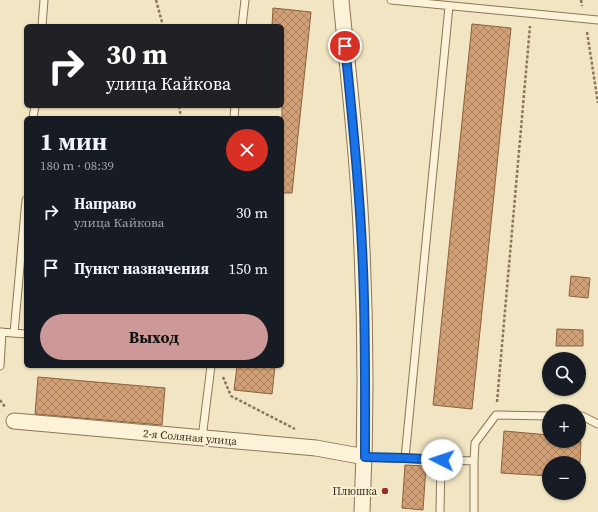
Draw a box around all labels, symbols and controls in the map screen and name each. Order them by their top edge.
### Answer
pin [328,29,362,63]
text: 30 m [106,35,168,73]
icon: arrive [334,35,356,57]
icon: right [40,40,92,92]
text: улица Кайкова [106,71,231,96]
text: 1 мин [40,125,107,158]
button: close [226,129,268,171]
text: 180 m · 08:39 [40,157,114,174]
text: Направо [74,193,136,214]
icon: right [40,201,62,223]
text: 30 m [236,202,268,223]
text: улица Кайкова [74,214,164,231]
icon: arrive [40,257,62,279]
text: Пункт назначения [74,258,209,279]
text: 150 m [228,258,268,279]
button: Выход [40,314,268,360]
map controls [542,352,586,500]
button: search [542,352,586,396]
button: + [542,404,586,448]
street label: 2-я Соляная улица [142,426,238,449]
position arrow [421,439,463,481]
button: − [542,456,586,500]
place label: Плюшка [332,484,377,499]
marker: Плюшка [380,486,390,496]

